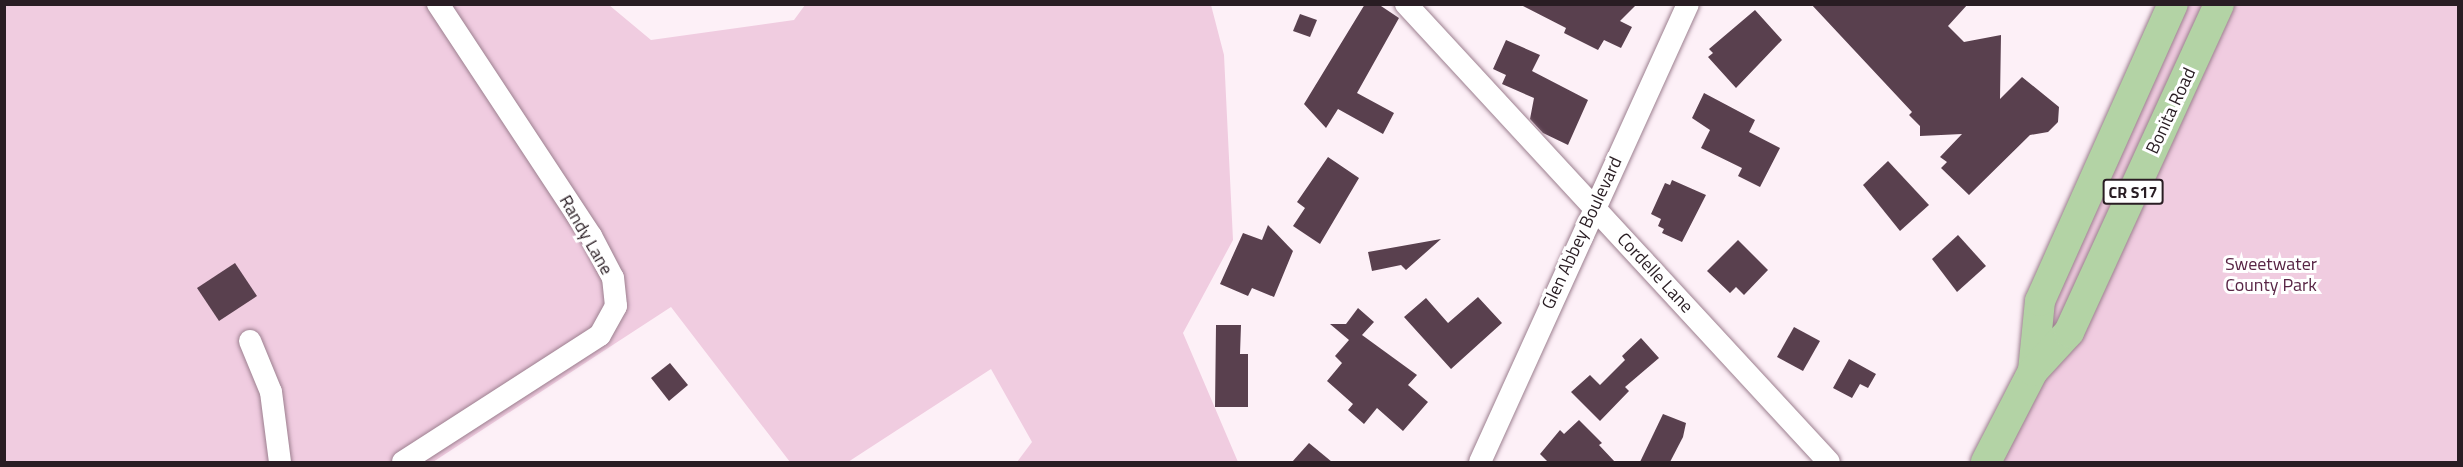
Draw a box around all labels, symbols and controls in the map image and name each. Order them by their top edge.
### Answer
street label: Bonita Road [2142,65,2200,157]
street label: Glen Abbey Boulevard [1537,153,1627,313]
road number: CR S17 [2102,179,2164,205]
street label: Randy Lane [555,191,617,279]
street label: Cordelle Lane [1612,229,1698,317]
park label: Sweetwater County Park [2225,254,2317,296]

